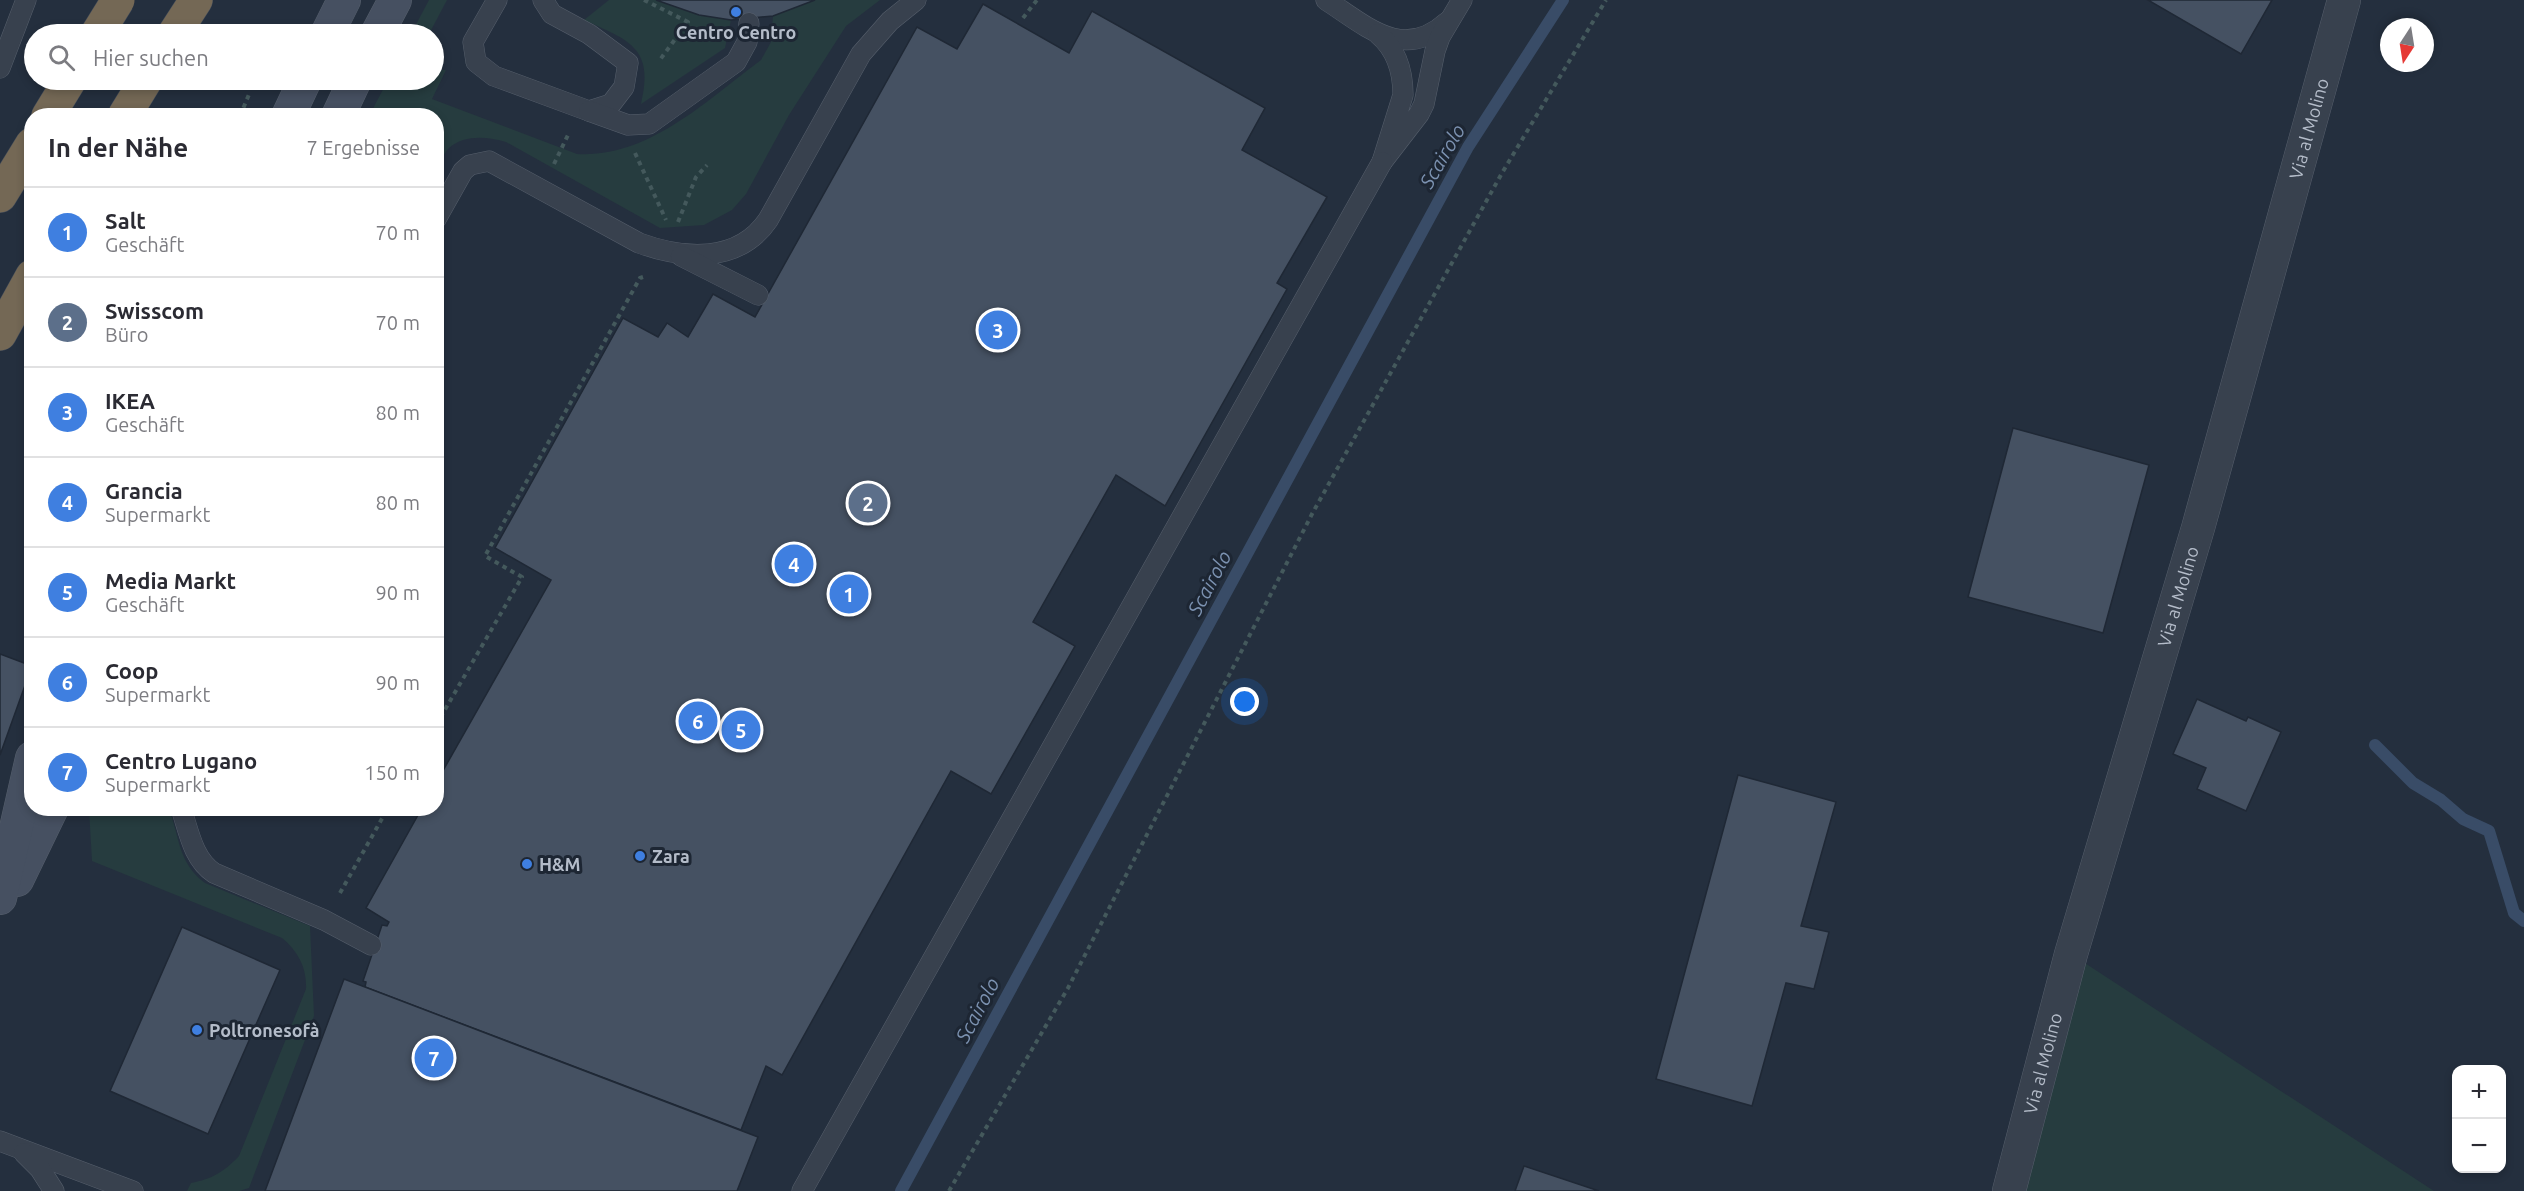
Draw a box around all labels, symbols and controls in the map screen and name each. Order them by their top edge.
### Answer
marker: Centro Centro [729,5,743,19]
north arrow [2380,18,2434,72]
place label: Centro Centro [676,22,796,42]
search box [24,24,444,90]
icon: search [45,41,78,74]
text: Hier suchen [93,45,209,70]
street label: Via al Molino [2285,76,2332,181]
water label: Scairolo [1414,120,1470,193]
text: In der Nähe [48,133,188,162]
text: 7 Ergebnisse [306,136,420,159]
text: Salt [105,208,146,233]
text: 1 [62,221,73,244]
text: 70 m [376,221,420,244]
text: Geschäft [105,233,184,256]
text: Swisscom [105,298,204,323]
pin: 3 [978,308,1018,352]
text: 2 [62,311,73,334]
text: 70 m [376,311,420,334]
text: Büro [105,323,148,346]
text: IKEA [105,388,155,413]
text: 3 [62,401,73,424]
text: 80 m [376,401,420,424]
text: Geschäft [105,413,184,436]
text: Grancia [105,478,183,503]
pin: 2 [848,480,888,526]
text: 4 [62,491,73,514]
text: 80 m [376,491,420,514]
text: Supermarkt [105,503,210,526]
pin: 4 [774,542,814,586]
street label: Via al Molino [2153,544,2202,649]
water label: Scairolo [1182,547,1236,620]
text: Media Markt [105,568,236,593]
pin: 1 [830,572,868,616]
text: 5 [62,581,73,604]
text: 90 m [376,581,420,604]
text: Geschäft [105,593,184,616]
text: Coop [105,658,159,683]
text: 6 [62,671,73,694]
text: 90 m [376,671,420,694]
text: Supermarkt [105,683,210,706]
your location [1230,687,1259,716]
pin: 6 [678,698,718,744]
pin: 5 [722,708,760,752]
text: Centro Lugano [105,748,257,773]
text: 7 [62,761,73,784]
text: 150 m [364,761,420,784]
text: Supermarkt [105,773,210,796]
place label: Zara [652,846,690,866]
marker: Zara [633,849,647,863]
place label: H&M [539,854,581,874]
marker: H&M [520,857,534,871]
water label: Scairolo [950,974,1004,1047]
street label: Via al Molino [2020,1010,2065,1116]
place label: Poltronesofà [209,1020,320,1040]
marker: Poltronesofà [190,1023,204,1037]
pin: 7 [414,1036,454,1080]
map controls [2452,1065,2506,1173]
button: + [2452,1065,2506,1119]
button: − [2452,1119,2506,1173]

